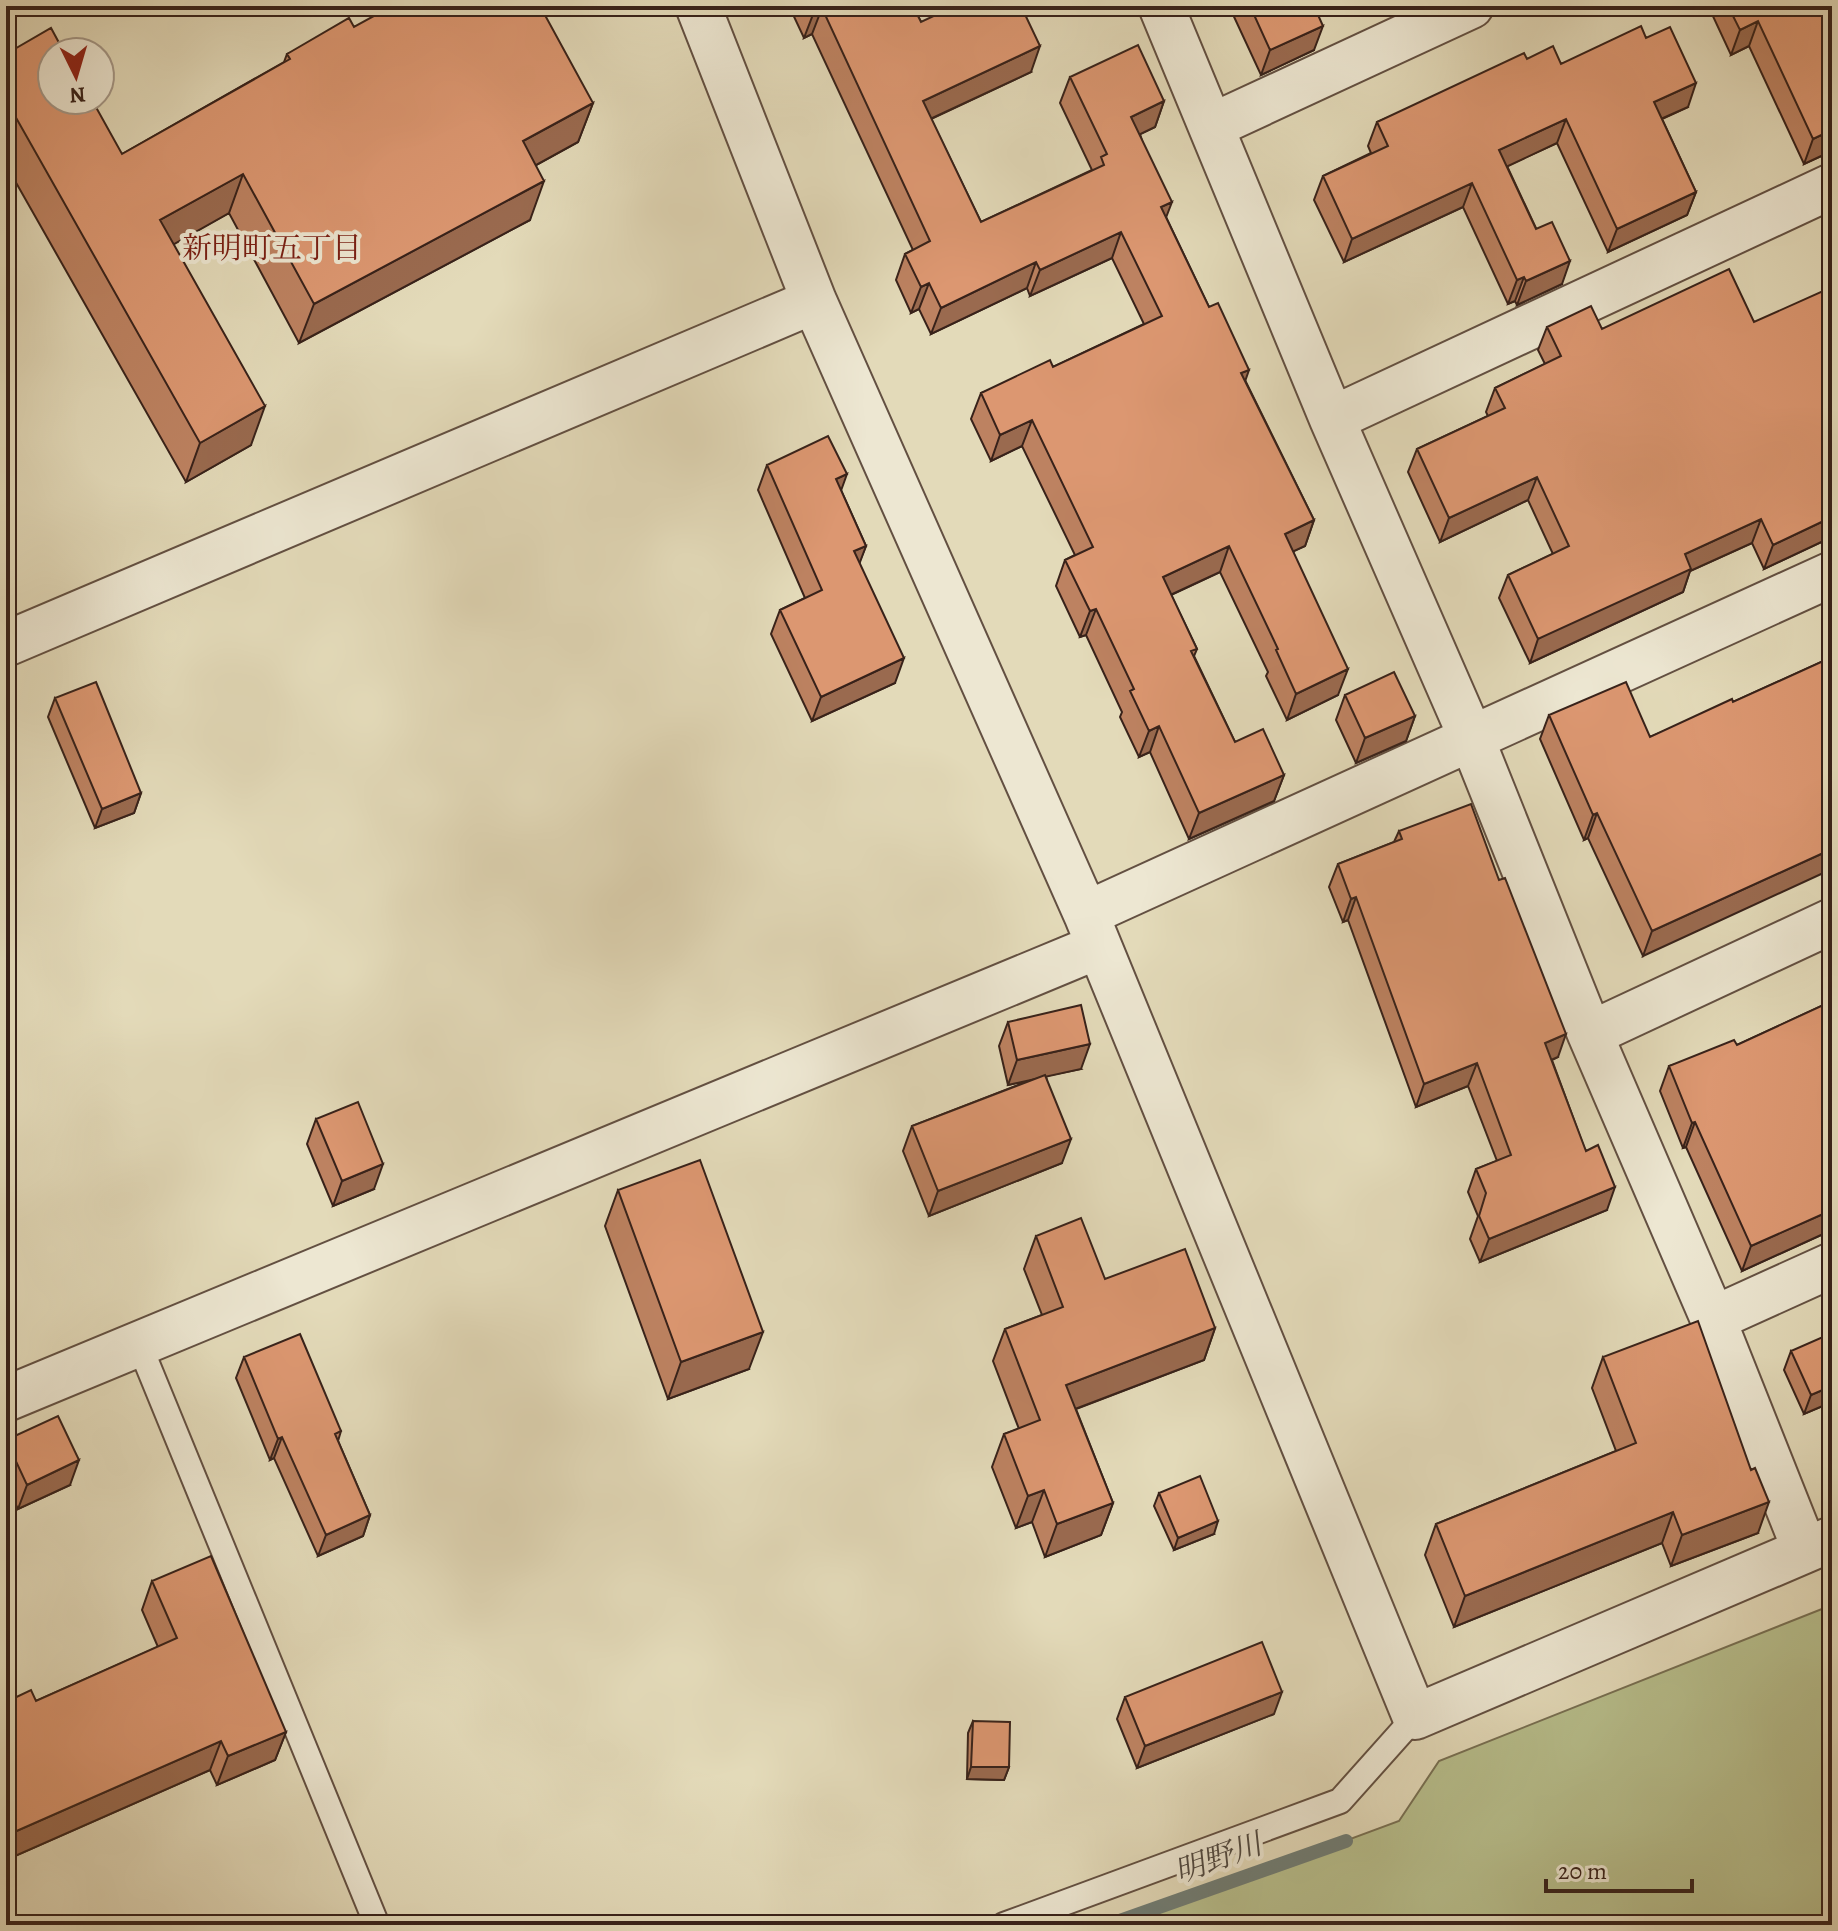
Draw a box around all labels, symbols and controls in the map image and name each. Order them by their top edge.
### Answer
north arrow [36,36,116,116]
text: N [68,79,87,111]
district label: 新明町五丁目 [182,228,362,268]
water label: 明野川 [1169,1823,1270,1892]
scale bar [1546,1843,1692,1893]
text: 20 m [1558,1855,1607,1887]

